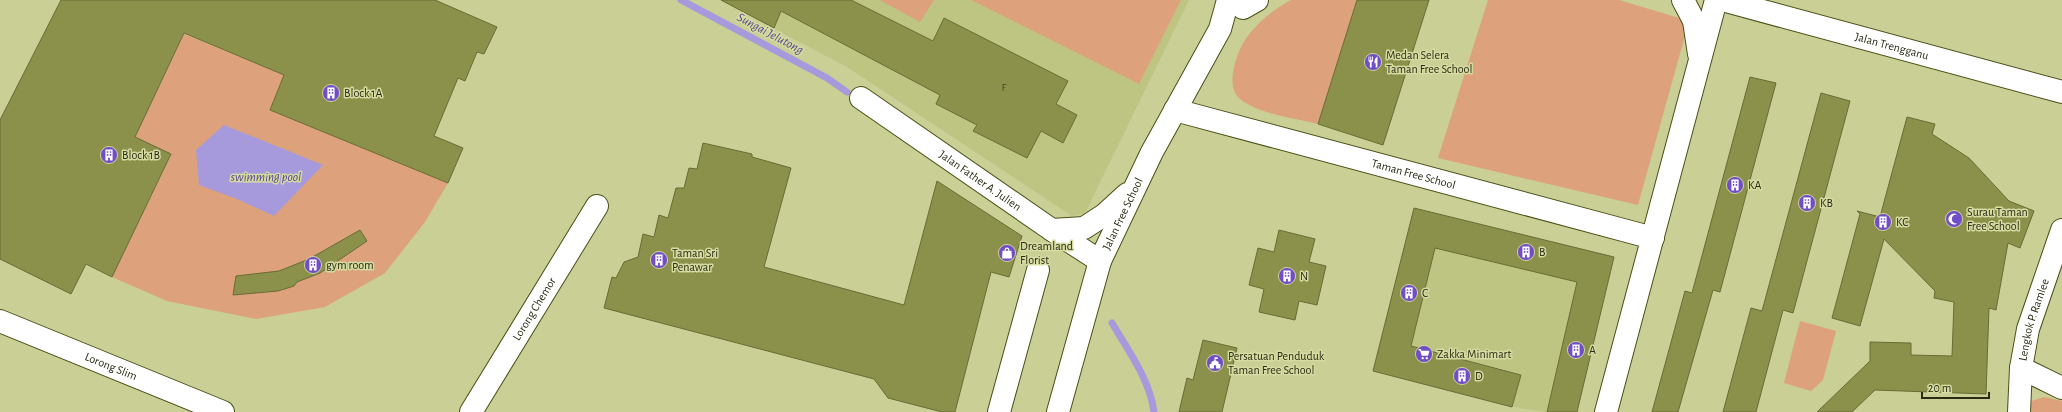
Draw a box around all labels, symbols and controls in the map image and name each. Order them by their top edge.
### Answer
water label: Sungai Jelutong [735,11,806,57]
street label: Jalan Trengganu [1854,30,1930,62]
place label: Medan Selera Taman Free School [1386,49,1472,75]
restaurant icon: Medan Selera Taman Free School [1363,52,1383,72]
building icon: Block 1A [321,83,341,103]
house number: F [1002,83,1007,93]
place label: Block 1A [344,87,383,99]
building icon: Block 1B [99,145,119,165]
street label: Jalan Father A. Julien [937,148,1023,213]
place label: Block 1B [122,149,160,161]
street label: Taman Free School [1370,157,1457,191]
water label: swimming pool [230,171,301,184]
building icon: KA [1725,175,1745,195]
street label: Jalan Free School [1100,176,1145,252]
place label: KA [1748,179,1762,191]
building icon: KB [1797,193,1817,213]
place label: KB [1820,197,1833,209]
place label: Surau Taman Free School [1967,206,2028,232]
mosque icon: Surau Taman Free School [1944,209,1964,229]
building icon: KC [1873,212,1893,232]
place label: KC [1896,216,1909,228]
place label: Dreamland Florist [1020,240,1073,266]
building icon: B [1516,242,1536,262]
shop icon: Dreamland Florist [997,243,1017,263]
place label: B [1539,246,1545,258]
place label: Taman Sri Penawar [672,247,718,273]
building icon: Taman Sri Penawar [649,250,669,270]
building icon: gym room [303,255,323,275]
place label: gym room [326,259,374,272]
building icon: N [1277,266,1297,286]
place label: N [1300,270,1308,282]
street label: Lorong Chemor [510,275,558,342]
street label: Lengkok P. Ramlee [2016,277,2051,362]
building icon: C [1399,283,1419,303]
place label: C [1422,287,1428,299]
building icon: A [1566,340,1586,360]
supermarket icon: Zakka Minimart [1414,344,1434,364]
place label: A [1589,344,1596,356]
place label: Zakka Minimart [1437,348,1511,360]
street label: Lorong Slim [83,350,139,382]
place label: Persatuan Penduduk Taman Free School [1228,350,1325,376]
public building icon: Persatuan Penduduk Taman Free School [1205,353,1225,373]
building icon: D [1452,366,1472,386]
place label: D [1475,370,1483,382]
scale bar [1922,374,1989,400]
text: 20 m [1928,382,1951,394]

